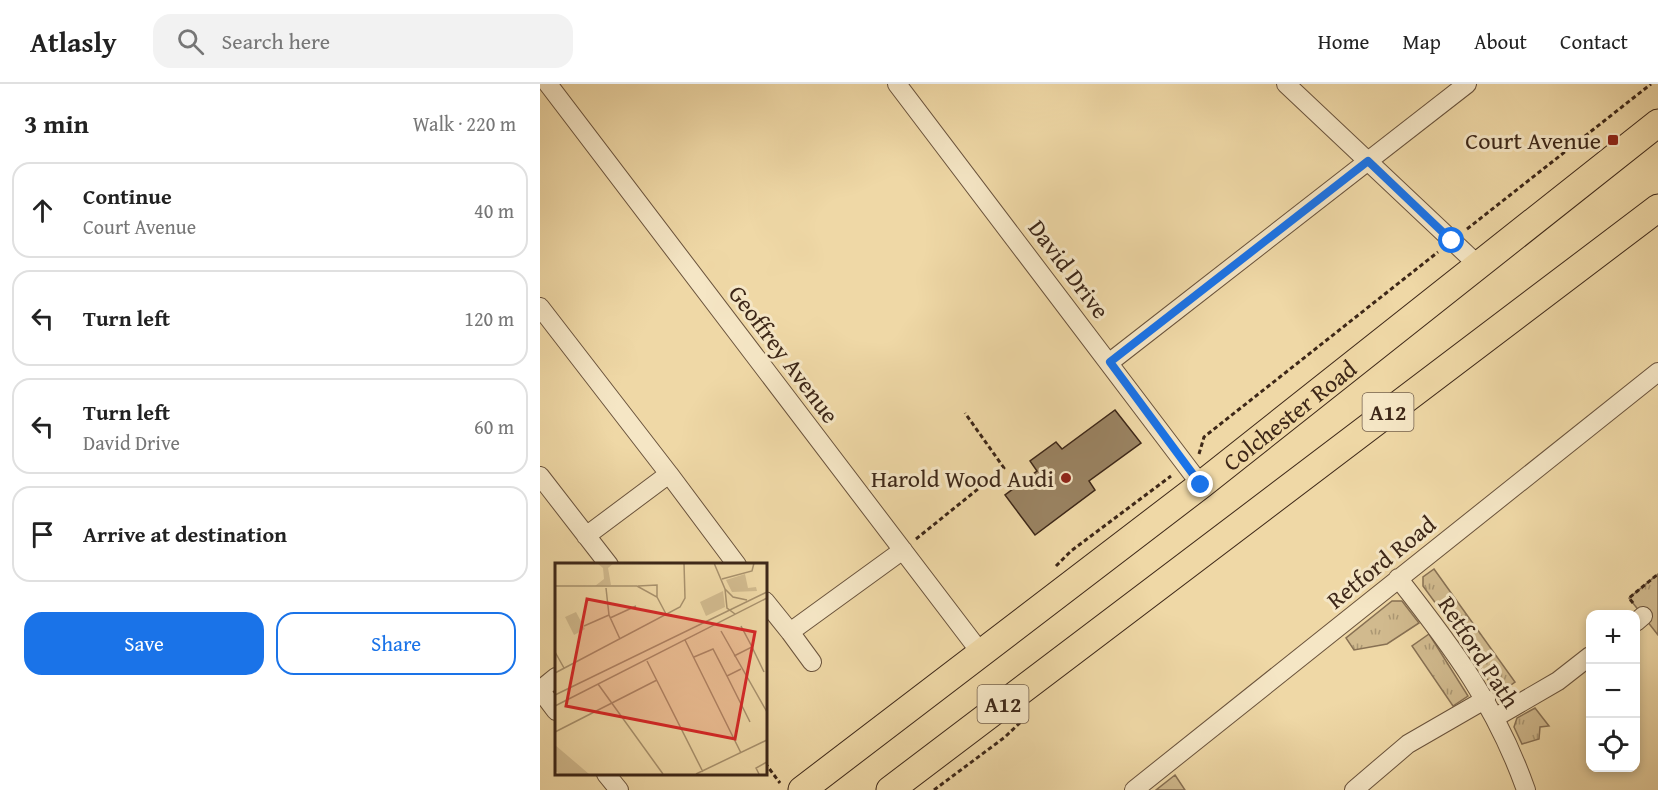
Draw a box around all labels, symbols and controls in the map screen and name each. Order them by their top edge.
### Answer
search box [153,14,573,68]
text: Atlasly [30,21,117,62]
icon: search [174,25,207,58]
text: Search here [222,25,330,57]
text: Home [1318,26,1369,57]
text: Map [1402,26,1441,57]
text: About [1474,26,1527,57]
text: Contact [1560,26,1628,57]
text: 3 min [24,104,89,143]
text: Walk · 220 m [413,109,516,138]
place label: Court Avenue [1465,123,1601,158]
marker: Court Avenue [1606,133,1620,147]
text: Continue [83,180,172,212]
icon: ahead [26,194,59,227]
text: 40 m [474,196,514,225]
text: Court Avenue [83,212,196,241]
street label: David Drive [1020,212,1118,326]
route start [1438,227,1464,253]
street label: Geoffrey Avenue [720,278,848,430]
icon: left [26,302,59,335]
text: Turn left [83,302,170,334]
text: 120 m [464,304,514,333]
street label: Colchester Road [1215,351,1364,479]
road number: A12 [1362,393,1414,431]
text: Turn left [83,396,170,428]
icon: left [26,410,59,443]
text: 60 m [474,412,514,441]
text: David Drive [83,428,180,457]
place label: Harold Wood Audi [871,461,1054,496]
marker: Harold Wood Audi [1059,471,1073,485]
route end [1187,471,1213,497]
street label: Retford Road [1319,507,1443,617]
icon: arrive [26,518,59,551]
text: Arrive at destination [83,518,287,550]
inset map [555,563,766,775]
street label: Retford Path [1430,589,1529,715]
map controls [1586,610,1640,772]
button: + [1586,610,1640,664]
button: Save [24,612,264,675]
button: Share [276,612,516,675]
button: − [1586,664,1640,718]
road number: A12 [978,685,1028,723]
button: locate [1586,718,1640,772]

